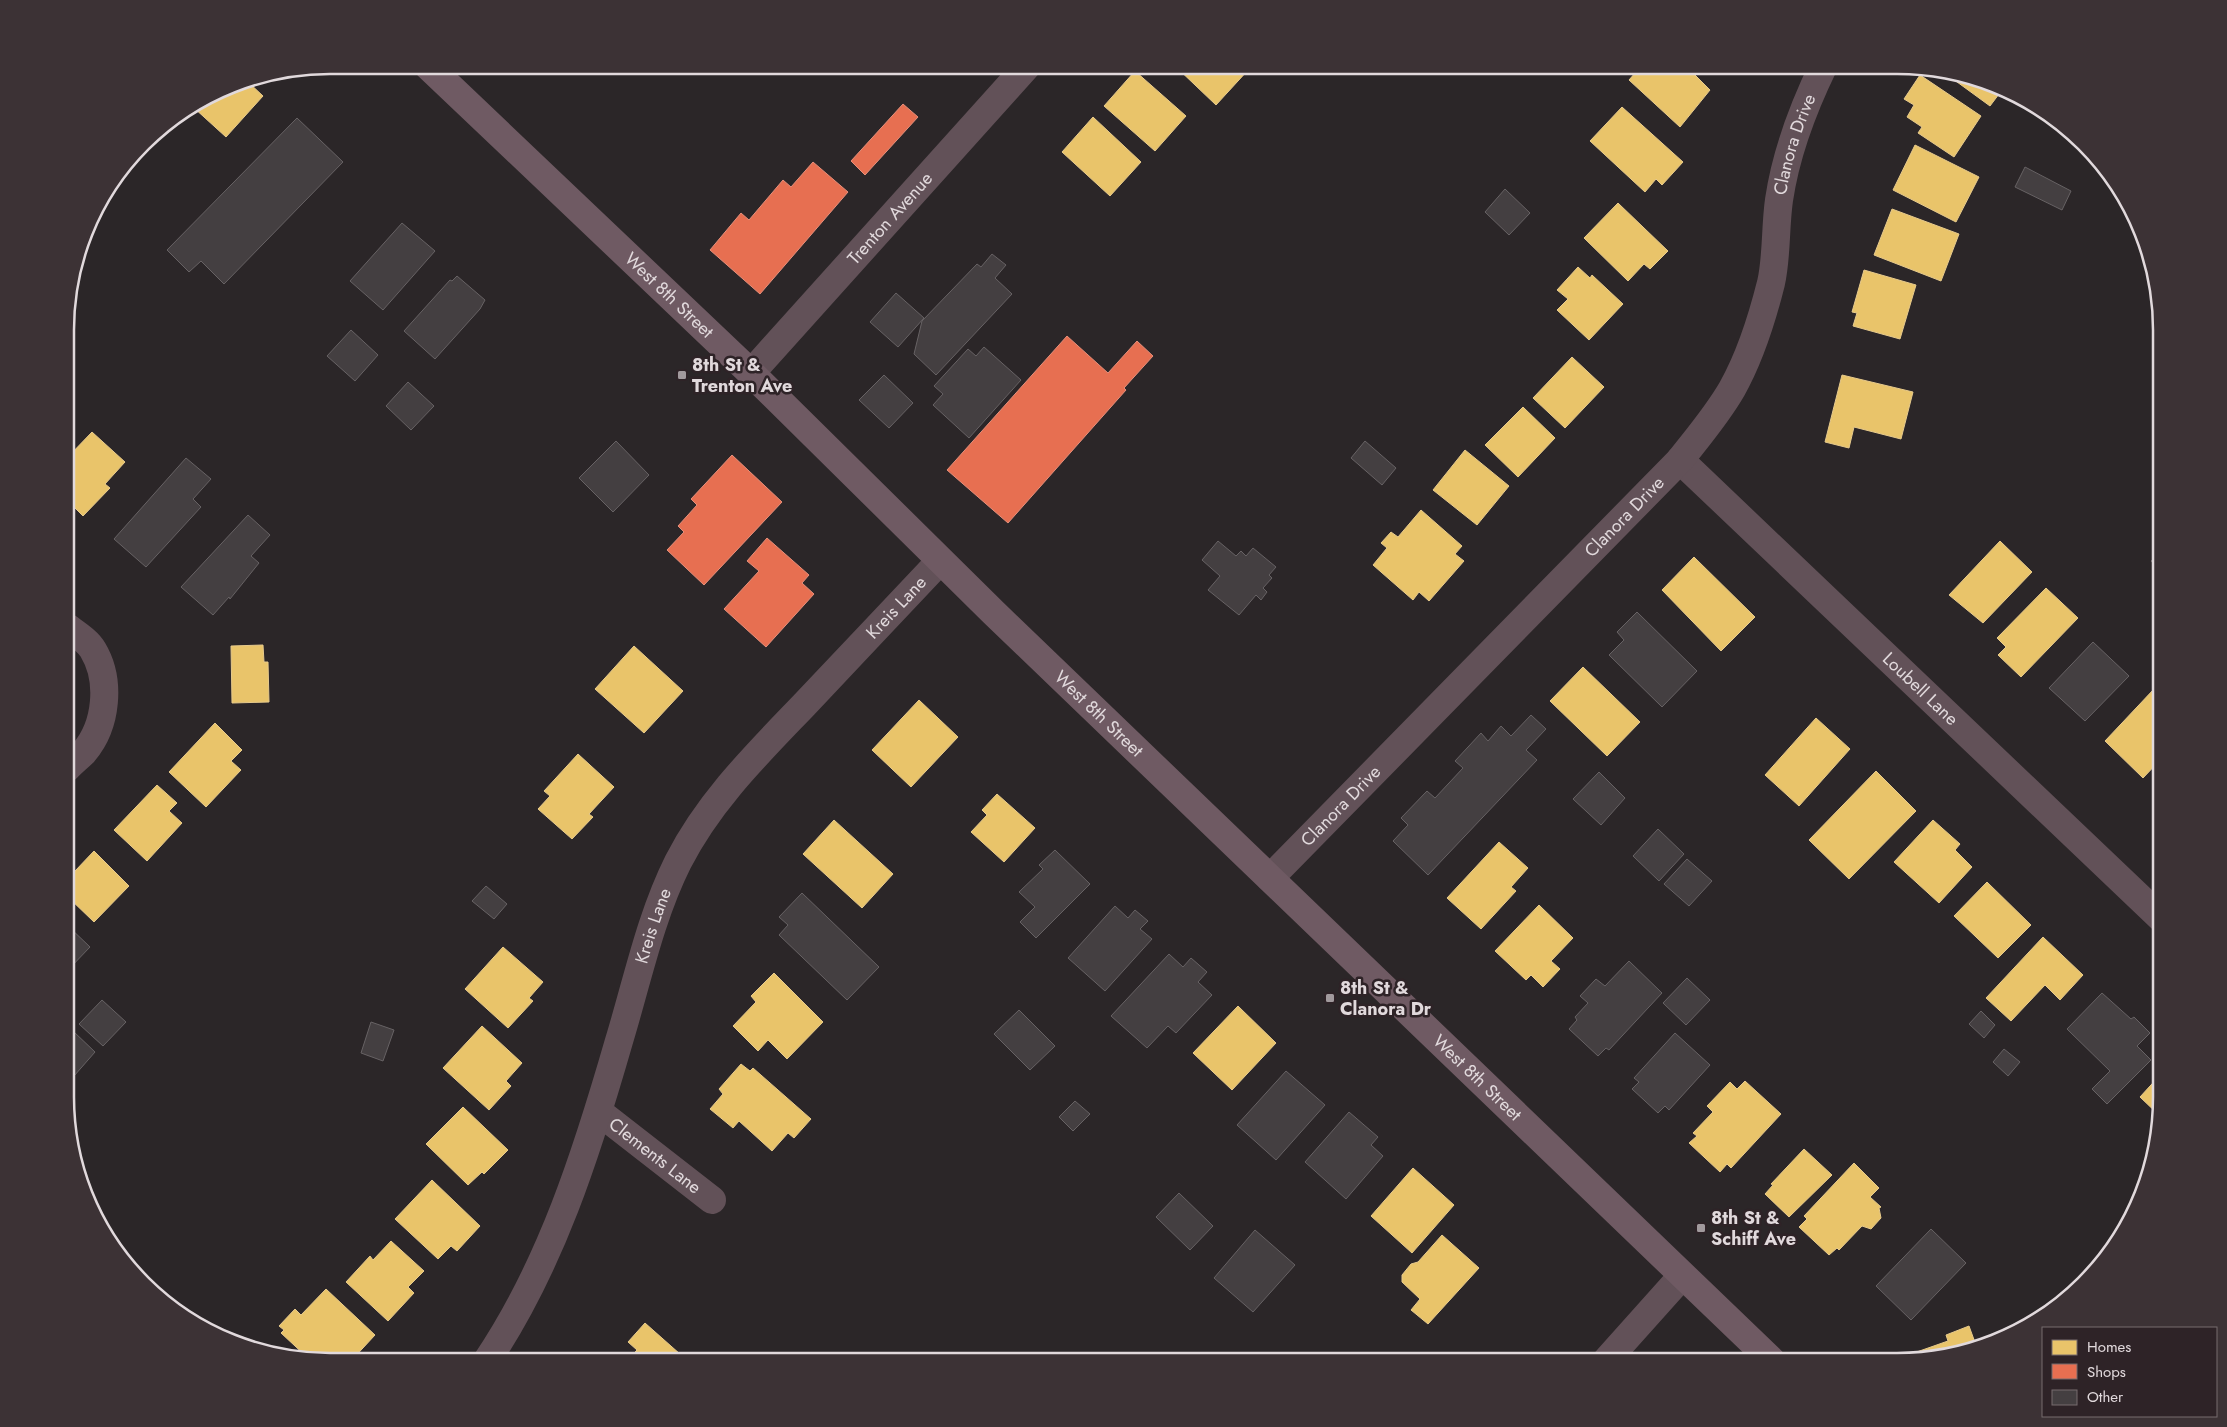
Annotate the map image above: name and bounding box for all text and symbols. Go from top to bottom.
street label: Clanora Drive [1767,90,1822,197]
street label: Trenton Avenue [841,166,939,270]
street label: West 8th Street [619,246,720,345]
place label: 8th St & Trenton Ave [692,352,792,399]
marker: 8th St & Trenton Ave [676,369,688,381]
street label: Clanora Drive [1578,470,1670,563]
street label: Kreis Lane [860,570,933,645]
street label: Loubell Lane [1877,646,1964,732]
street label: West 8th Street [1048,665,1150,763]
street label: Clanora Drive [1295,759,1387,852]
street label: Kreis Lane [629,884,678,967]
place label: 8th St & Clanora Dr [1340,975,1432,1022]
marker: 8th St & Clanora Dr [1324,992,1336,1004]
street label: West 8th Street [1427,1029,1528,1127]
street label: Clements Lane [603,1111,707,1200]
place label: 8th St & Schiff Ave [1711,1205,1796,1252]
marker: 8th St & Schiff Ave [1695,1222,1707,1234]
legend [2042,1327,2217,1417]
text: Homes [2087,1336,2131,1358]
text: Shops [2087,1361,2126,1383]
text: Other [2087,1386,2124,1408]

